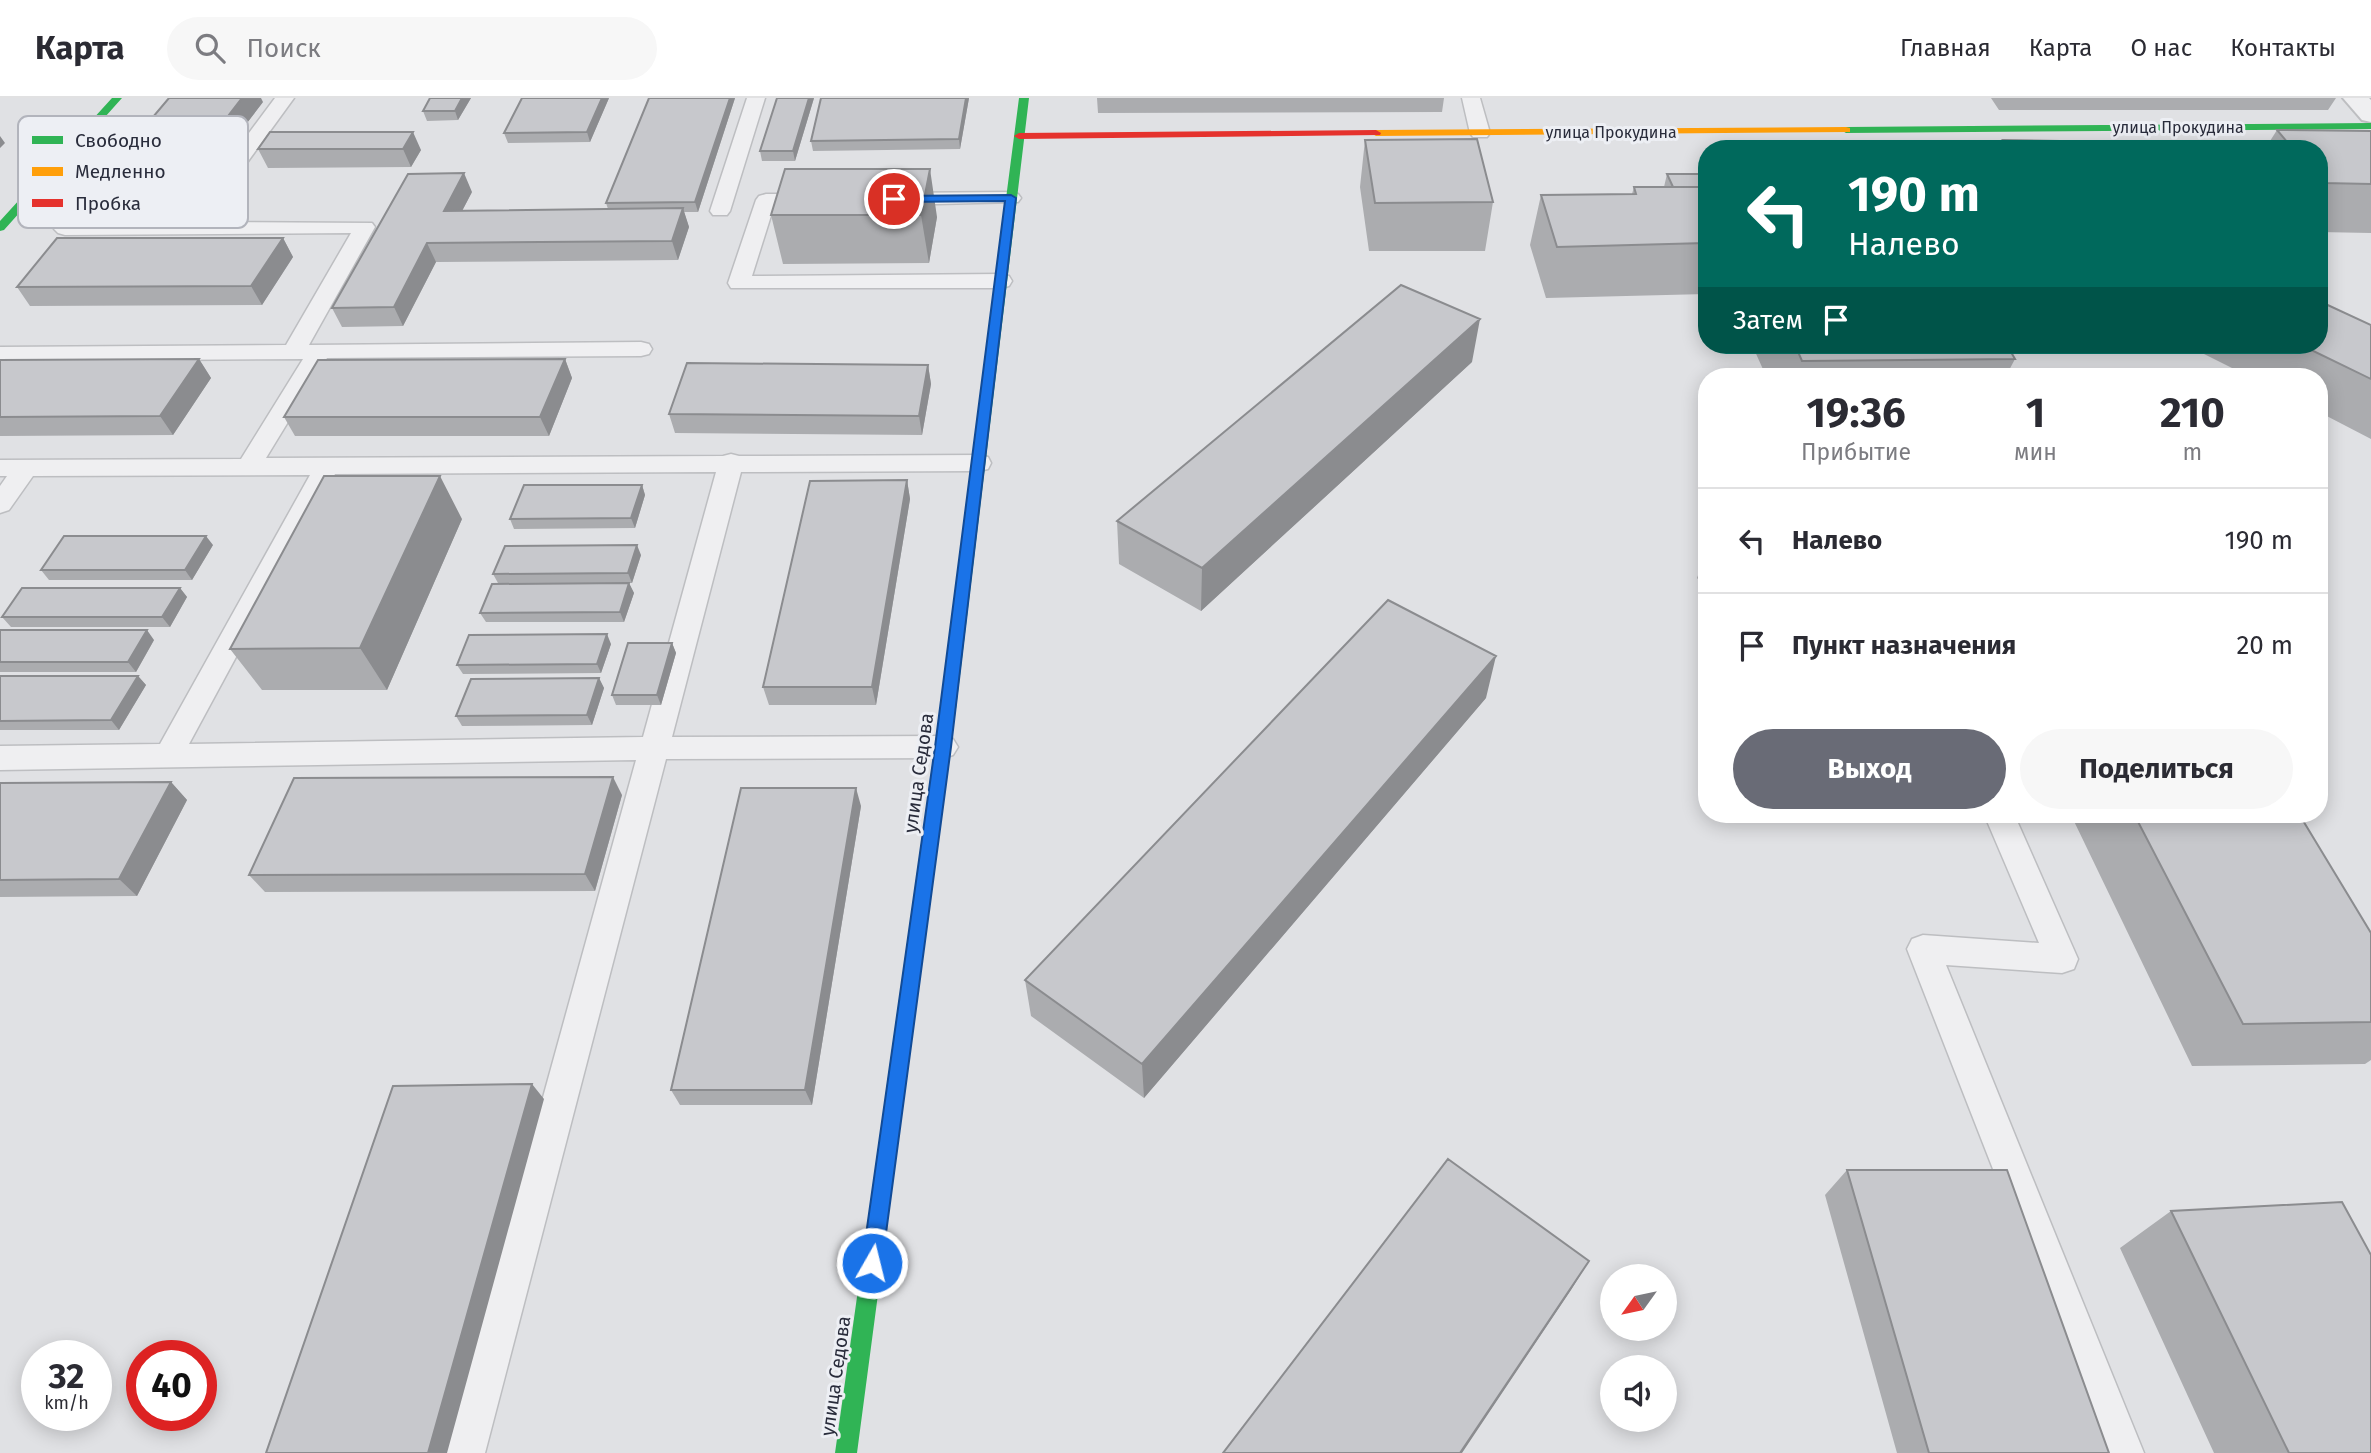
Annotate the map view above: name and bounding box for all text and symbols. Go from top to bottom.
search box [167,17,657,80]
text: Карта [35,28,125,68]
icon: search [191,29,229,67]
text: Поиск [247,33,321,64]
text: Главная [1900,34,1991,62]
text: Карта [2029,34,2092,62]
text: О нас [2130,34,2192,62]
text: Контакты [2230,34,2336,62]
legend [18,116,248,228]
street label: улица Прокудина [2112,118,2244,137]
street label: улица Прокудина [1545,123,1677,142]
text: Свободно [75,129,162,152]
text: Медленно [75,160,166,183]
text: 190 m [1848,165,1980,224]
icon: left [1733,168,1824,259]
pin [864,169,924,229]
icon: arrive [875,180,913,218]
text: Пробка [75,192,141,215]
text: Налево [1848,225,1960,263]
icon: arrive [1817,301,1855,339]
text: Затем [1733,305,1803,336]
text: 19:36 [1806,388,1906,438]
text: 1 [2026,388,2045,438]
text: 210 [2160,388,2225,438]
text: Прибытие [1801,438,1911,466]
text: мин [2014,438,2057,466]
text: m [2183,438,2202,466]
icon: left [1733,522,1771,560]
text: Налево [1792,525,1882,556]
text: 190 m [2224,525,2293,556]
icon: arrive [1733,627,1771,665]
text: Пункт назначения [1792,630,2016,661]
text: 20 m [2236,630,2293,661]
street label: улица Седова [899,712,938,835]
button: Выход [1733,729,2006,809]
button: Поделиться [2020,729,2293,809]
position arrow [835,1226,909,1300]
north arrow [1600,1264,1676,1340]
map controls [1600,1264,1677,1432]
street label: улица Седова [816,1315,855,1438]
speed limit sign: 40 [126,1340,217,1431]
text: 32 [49,1355,84,1397]
button: sound [1600,1355,1677,1432]
text: km/h [44,1392,89,1414]

